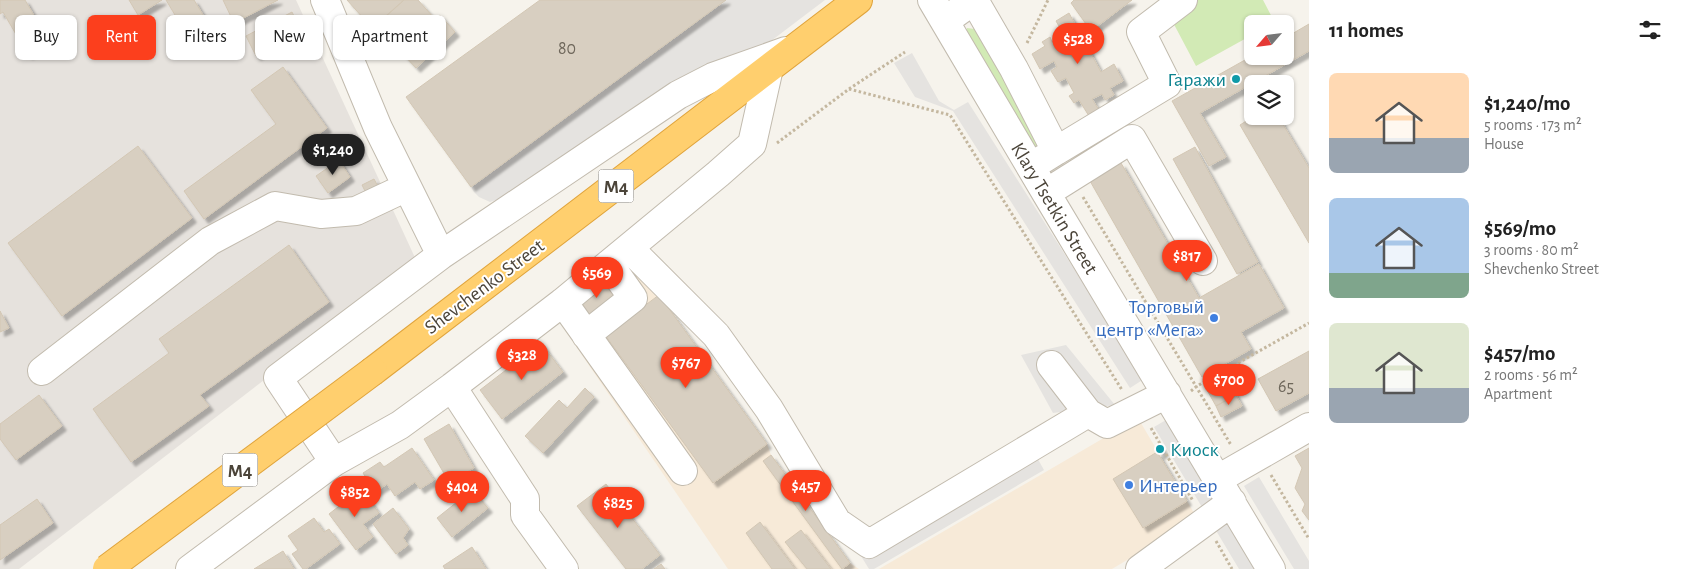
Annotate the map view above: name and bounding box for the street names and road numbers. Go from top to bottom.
street label: Klary Tsetkin Street [1007,139,1102,278]
road number: M4 [598,170,634,202]
street label: Shevchenko Street [421,235,548,338]
road number: M4 [222,454,258,486]

